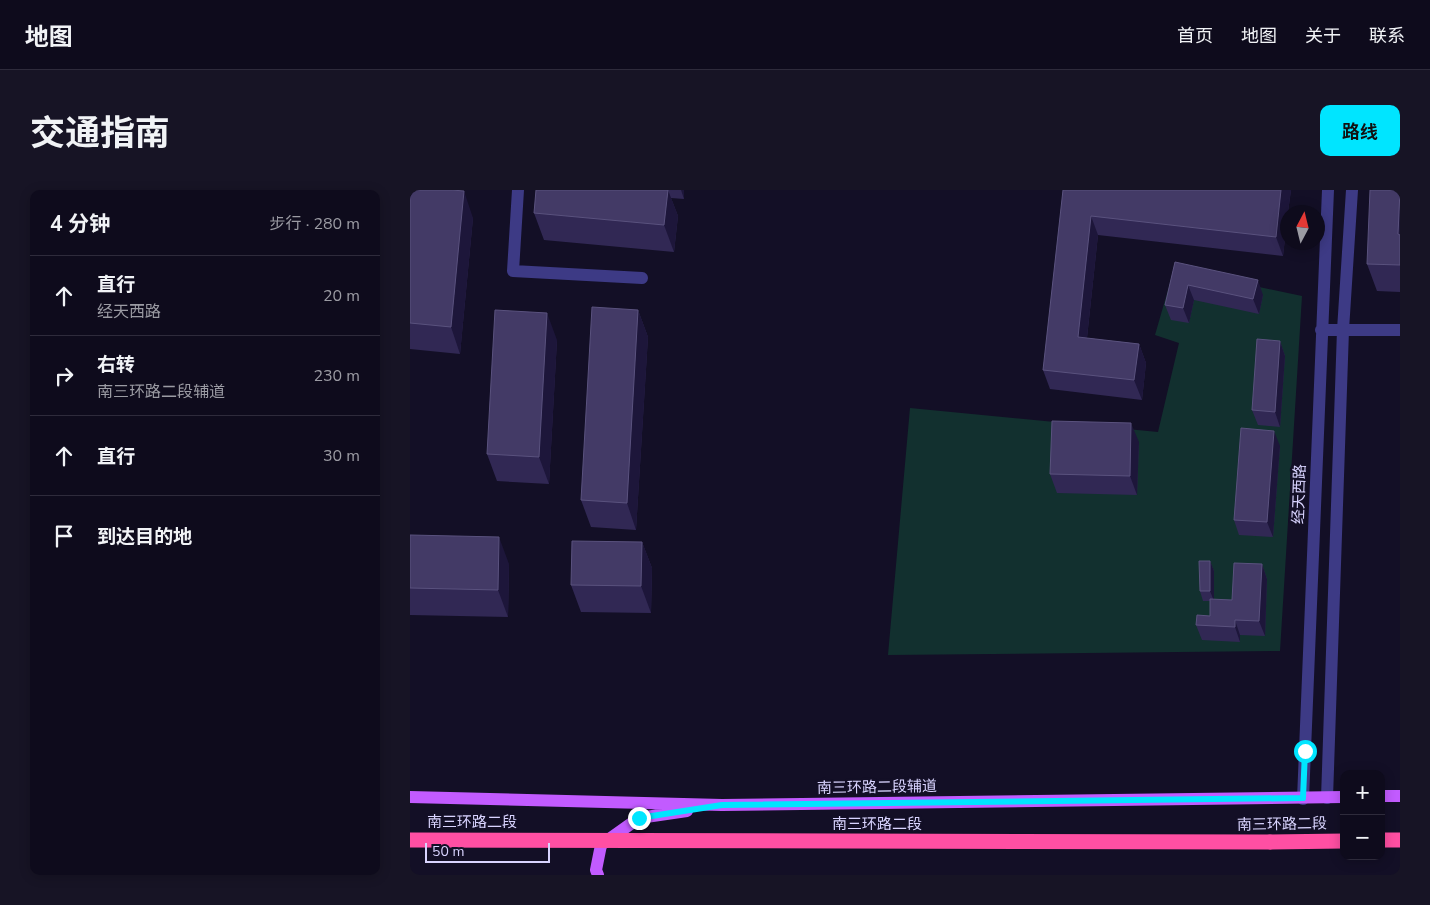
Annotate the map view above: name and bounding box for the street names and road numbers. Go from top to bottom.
street label: 经天西路 [1288,464,1310,524]
street label: 南三环路二段辅道 [817,776,937,798]
street label: 南三环路二段 [427,812,517,832]
street label: 南三环路二段 [1237,813,1327,835]
street label: 南三环路二段 [832,814,922,834]

